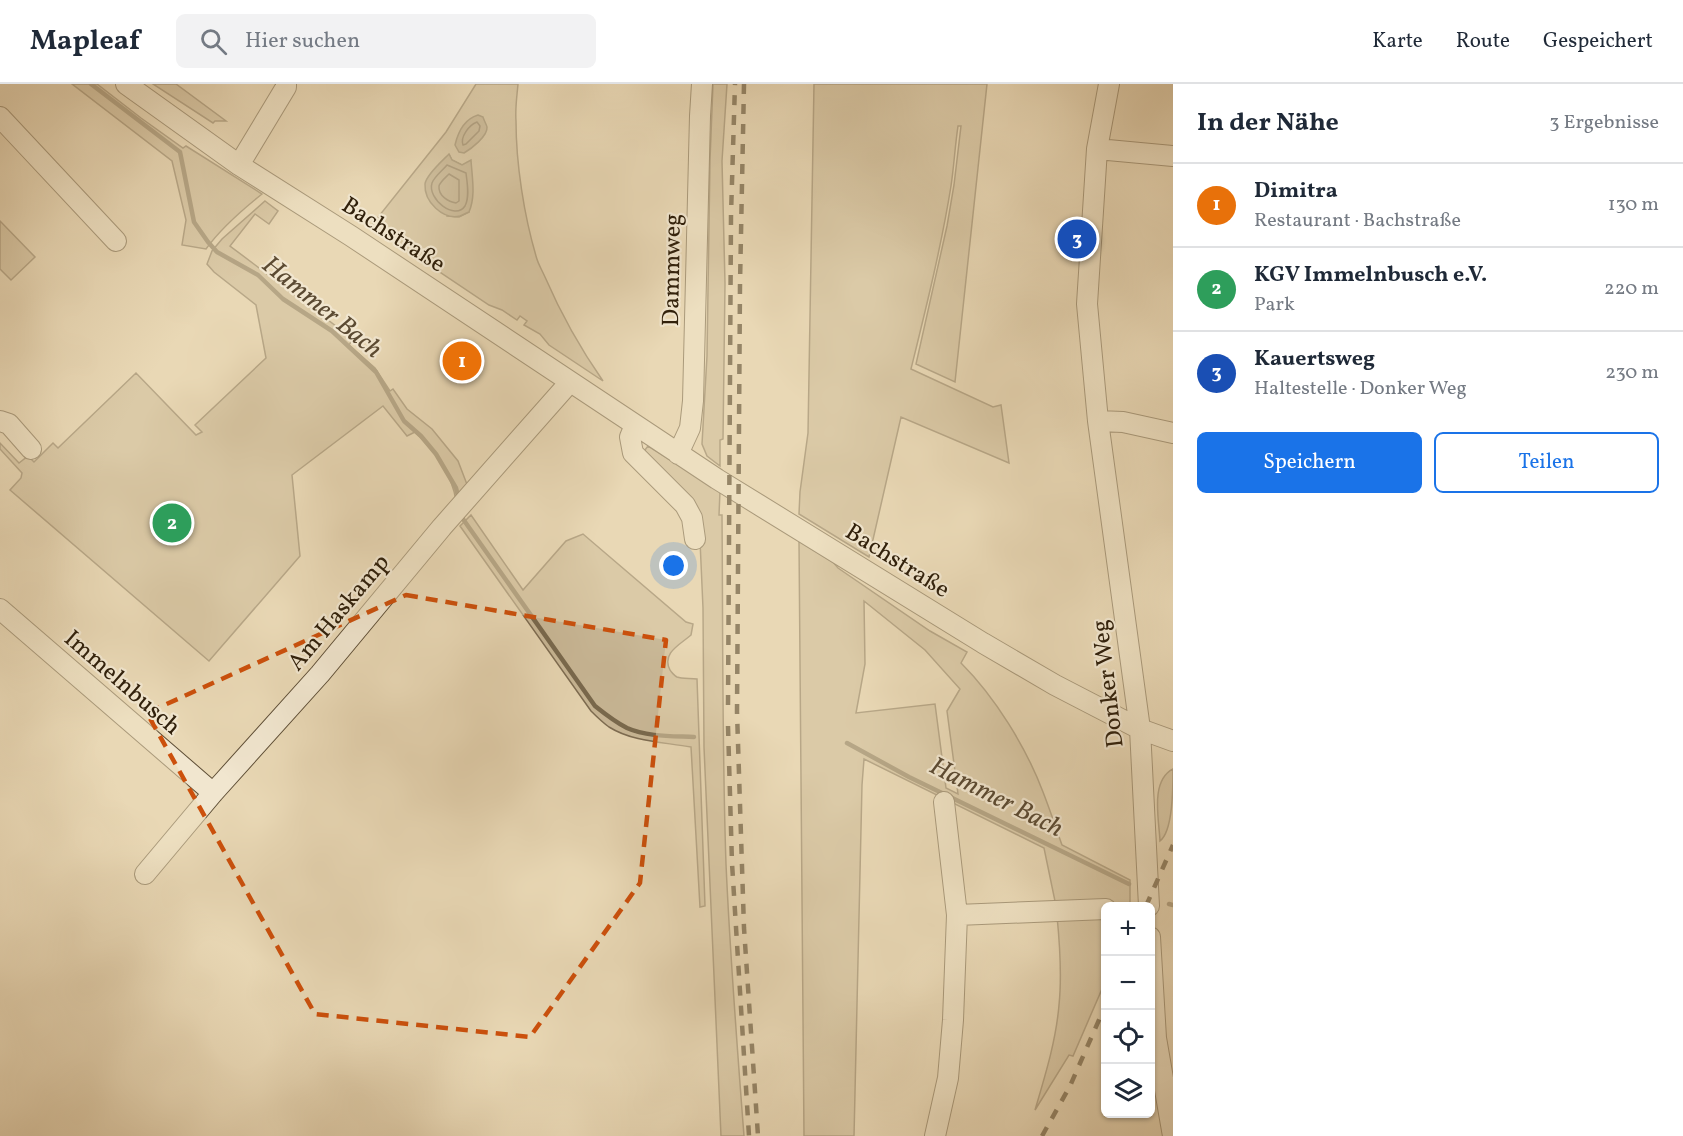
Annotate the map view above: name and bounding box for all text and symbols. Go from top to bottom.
search box [176,14,596,68]
text: Mapleaf [30,22,140,61]
icon: search [197,25,230,58]
text: Hier suchen [245,26,360,57]
text: Karte [1372,27,1423,56]
text: Route [1456,27,1510,56]
text: Gespeichert [1543,27,1653,56]
text: In der Nähe [1197,105,1339,141]
text: 3 Ergebnisse [1549,109,1659,137]
text: Dimitra [1254,176,1338,207]
street label: Bachstraße [334,189,452,282]
text: 1 [1212,191,1221,219]
text: 130 m [1608,191,1659,219]
text: Restaurant · Bachstraße [1254,207,1461,235]
street label: Dammweg [655,213,691,327]
pin: 3 [1058,216,1096,262]
water label: Hammer Bach [254,248,390,367]
text: KGV Immelnbusch e.V. [1254,260,1487,291]
text: 2 [1211,275,1222,303]
text: 220 m [1604,275,1659,303]
text: Park [1254,291,1295,319]
pin: 1 [442,338,482,384]
text: Kauertsweg [1254,344,1375,375]
text: 3 [1211,359,1222,387]
text: 230 m [1605,359,1659,387]
text: Haltestelle · Donker Weg [1254,375,1467,403]
button: Speichern [1197,432,1422,493]
button: Teilen [1434,432,1659,493]
pin: 2 [152,500,192,546]
street label: Bachstraße [838,516,956,607]
street label: Am Haskamp [280,547,399,679]
your location [659,551,688,580]
street label: Donker Weg [1084,618,1134,750]
street label: Immelnbusch [56,623,188,744]
water label: Hammer Bach [923,749,1069,847]
map controls [1101,902,1155,1118]
button: + [1101,902,1155,956]
button: − [1101,956,1155,1010]
button: locate [1101,1010,1155,1064]
button: layers [1101,1064,1155,1118]

